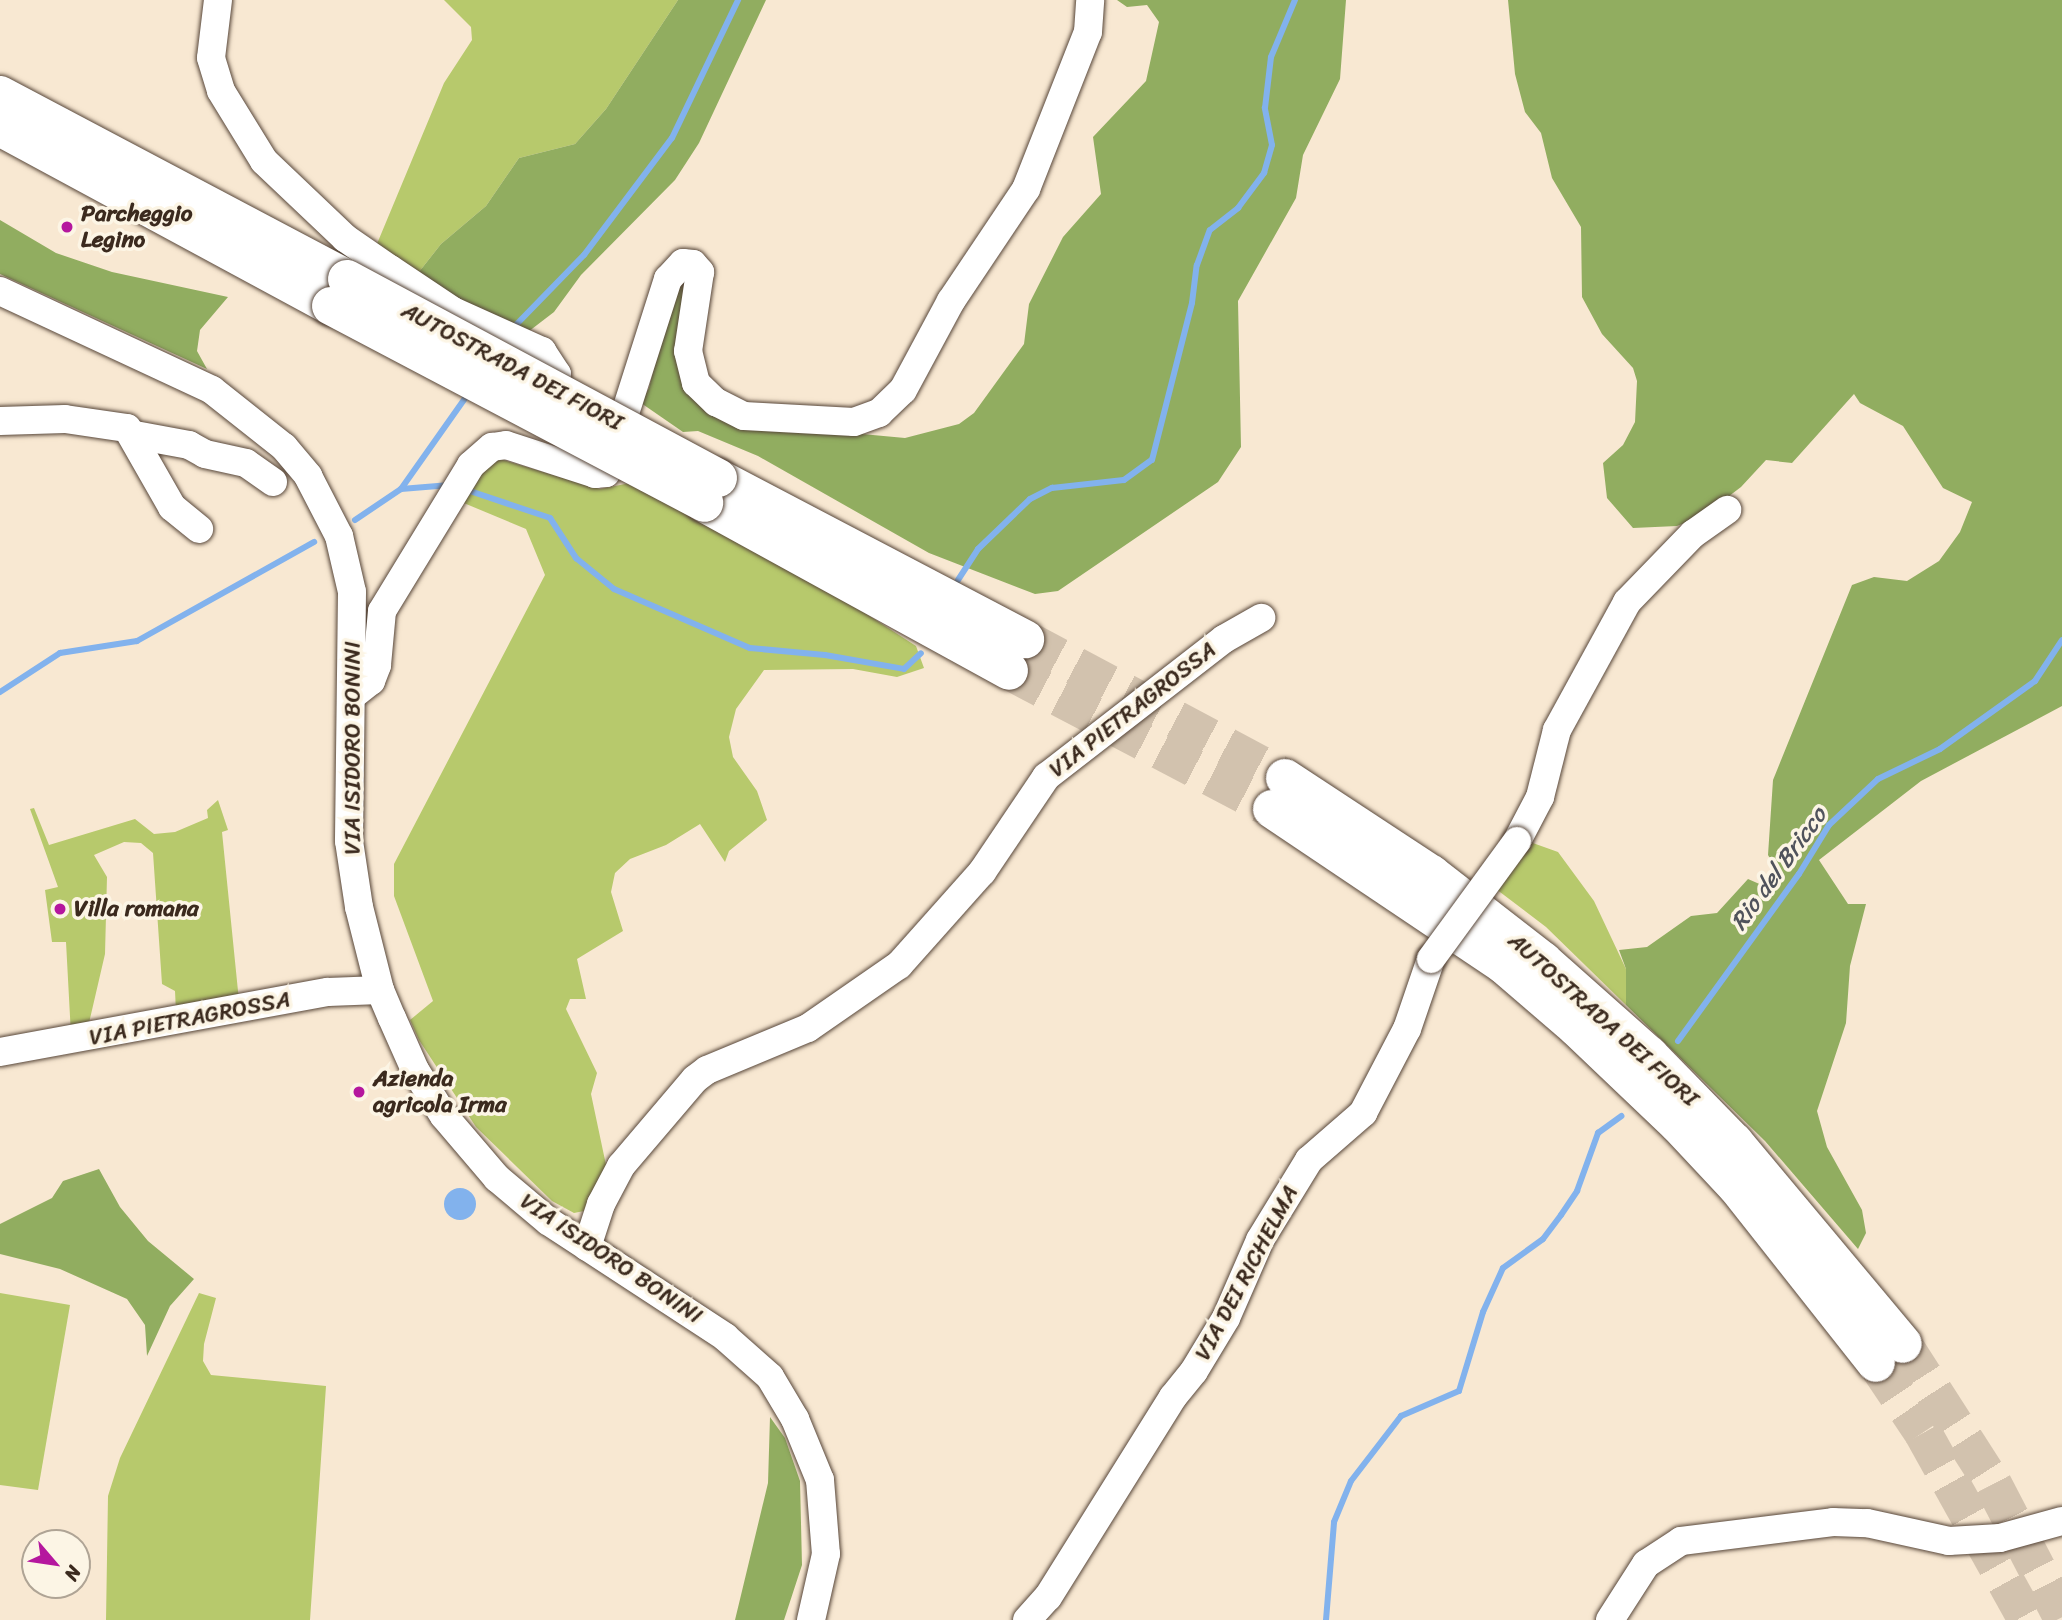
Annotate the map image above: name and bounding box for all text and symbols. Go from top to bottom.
place label: Parcheggio Legino [81,200,193,254]
marker: Parcheggio Legino [59,219,75,235]
street label: AUTOSTRADA DEI FIORI [398,297,626,437]
street label: VIA PIETRAGROSSA [1044,636,1222,784]
street label: VIA ISIDORO BONINI [339,641,367,855]
water label: Rio del Bricco [1725,802,1833,936]
place label: Villa romana [74,895,199,923]
marker: Villa romana [52,901,68,917]
street label: AUTOSTRADA DEI FIORI [1503,928,1703,1112]
street label: VIA PIETRAGROSSA [87,986,293,1052]
place label: Azienda agricola Irma [373,1065,507,1119]
marker: Azienda agricola Irma [351,1084,367,1100]
street label: VIA DEI RICHELMA [1189,1180,1305,1366]
street label: VIA ISIDORO BONINI [515,1188,707,1330]
north arrow [21,1529,91,1599]
text: N [55,1560,91,1587]

